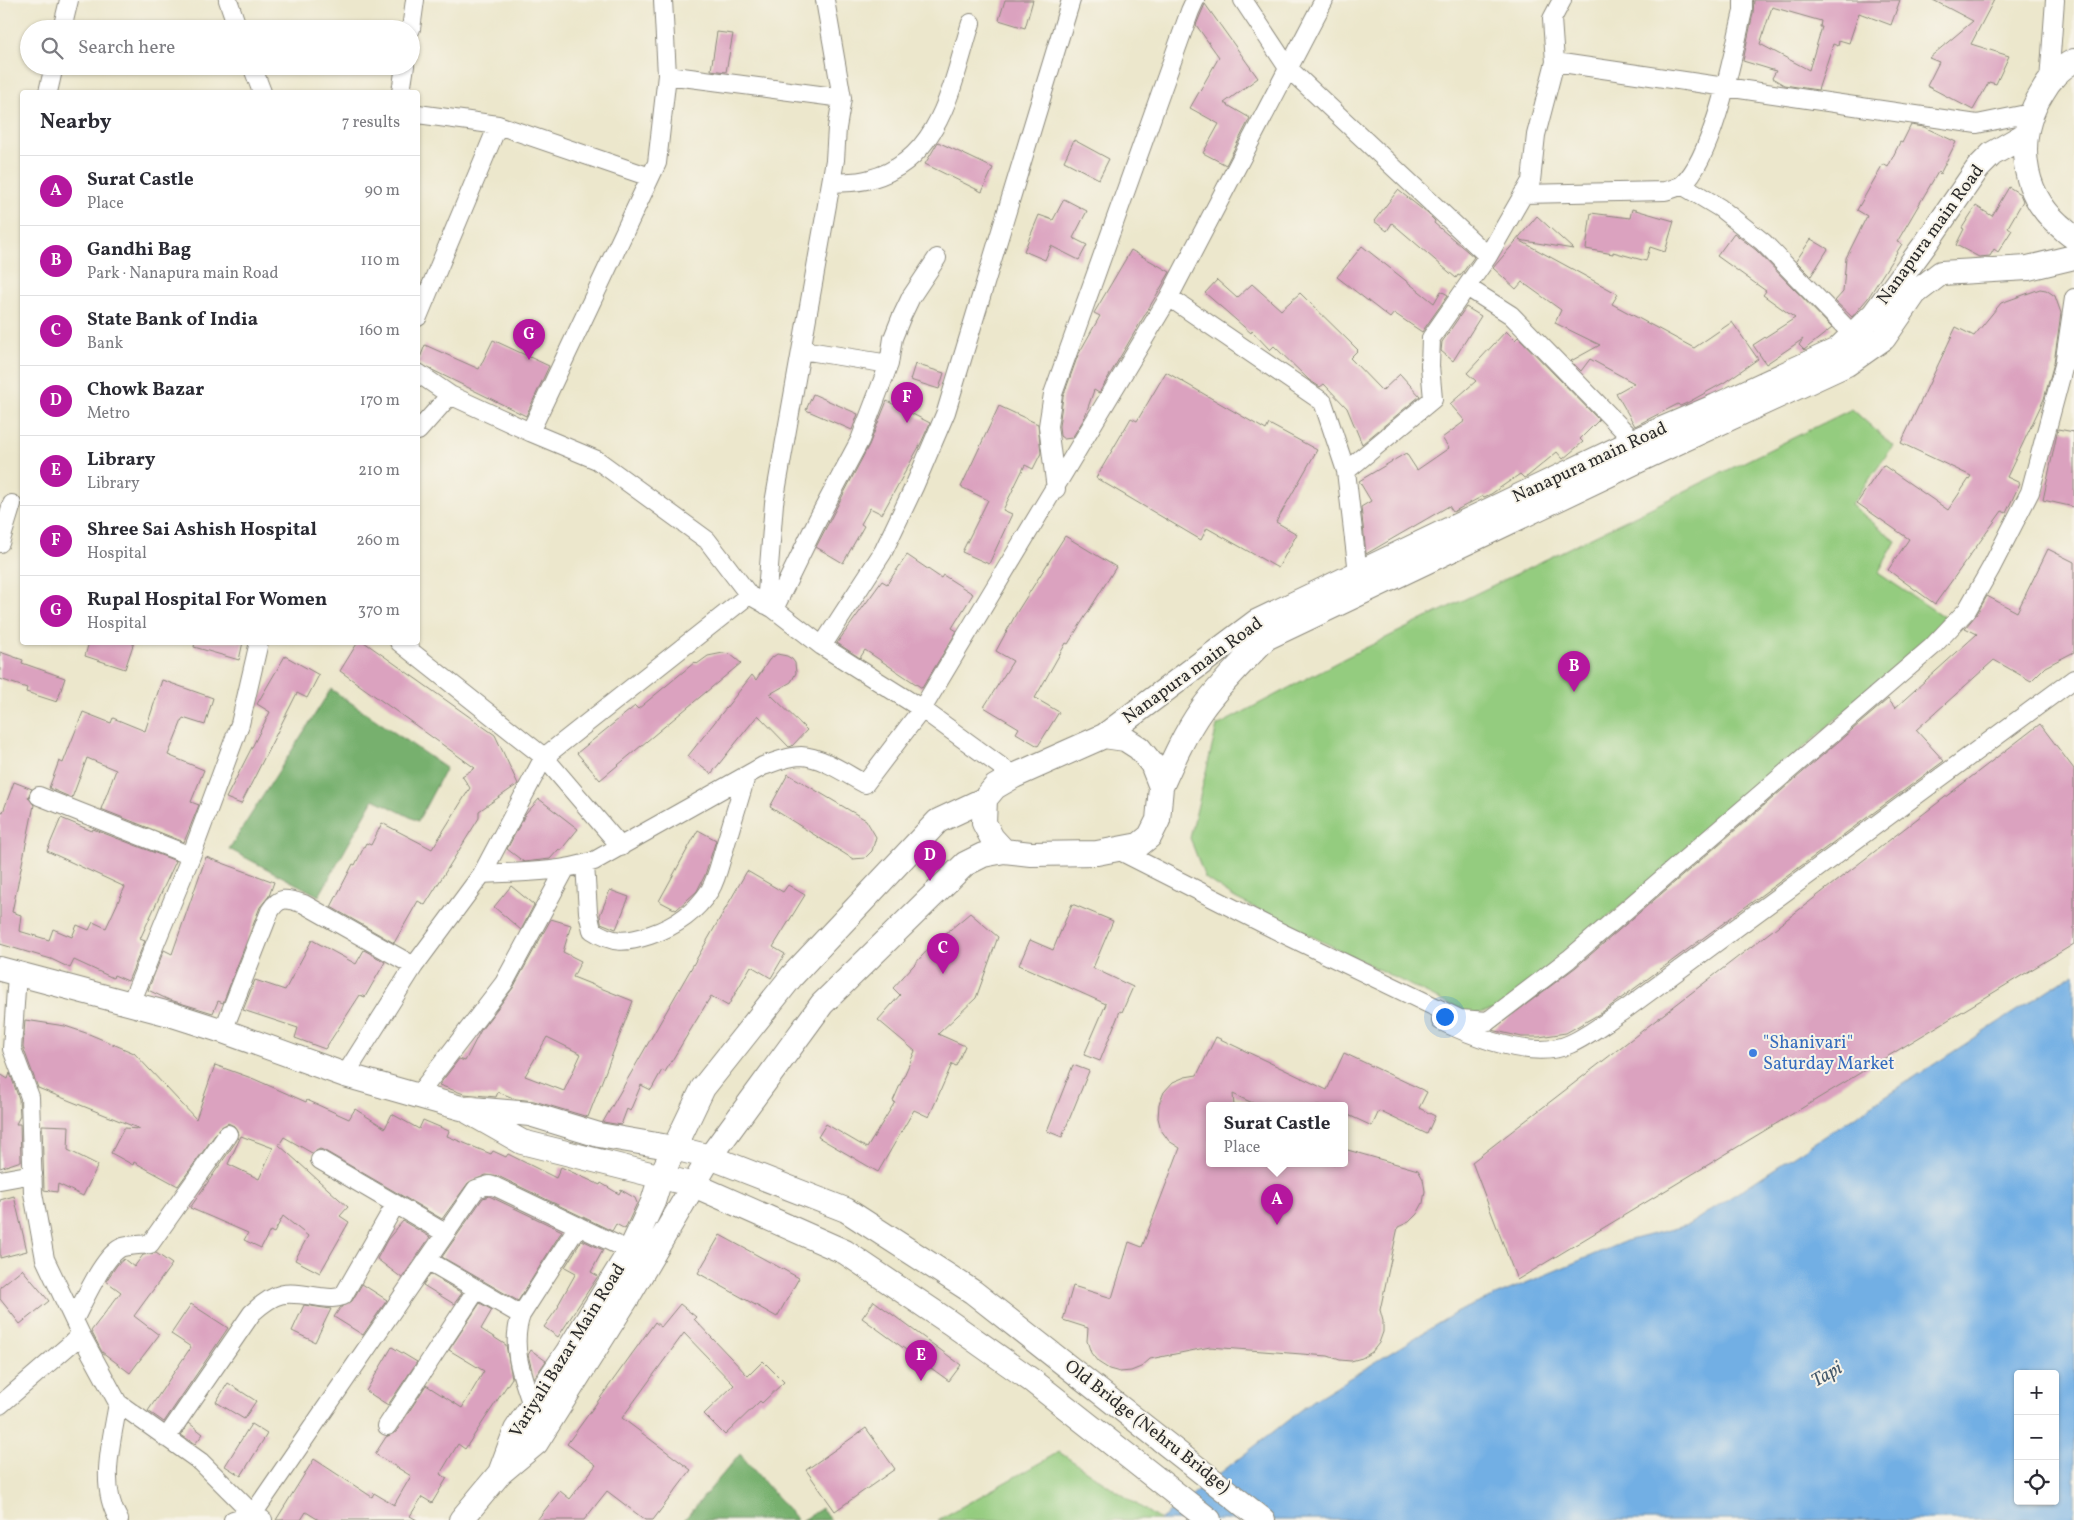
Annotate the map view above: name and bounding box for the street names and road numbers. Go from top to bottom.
street label: Nanapura main Road [1872,160,1990,310]
street label: Nanapura main Road [1509,416,1671,510]
street label: Nanapura main Road [1118,612,1268,730]
street label: Variyali Bazar Main Road [504,1259,632,1443]
street label: Old Bridge (Nehru Bridge) [1059,1354,1235,1500]

